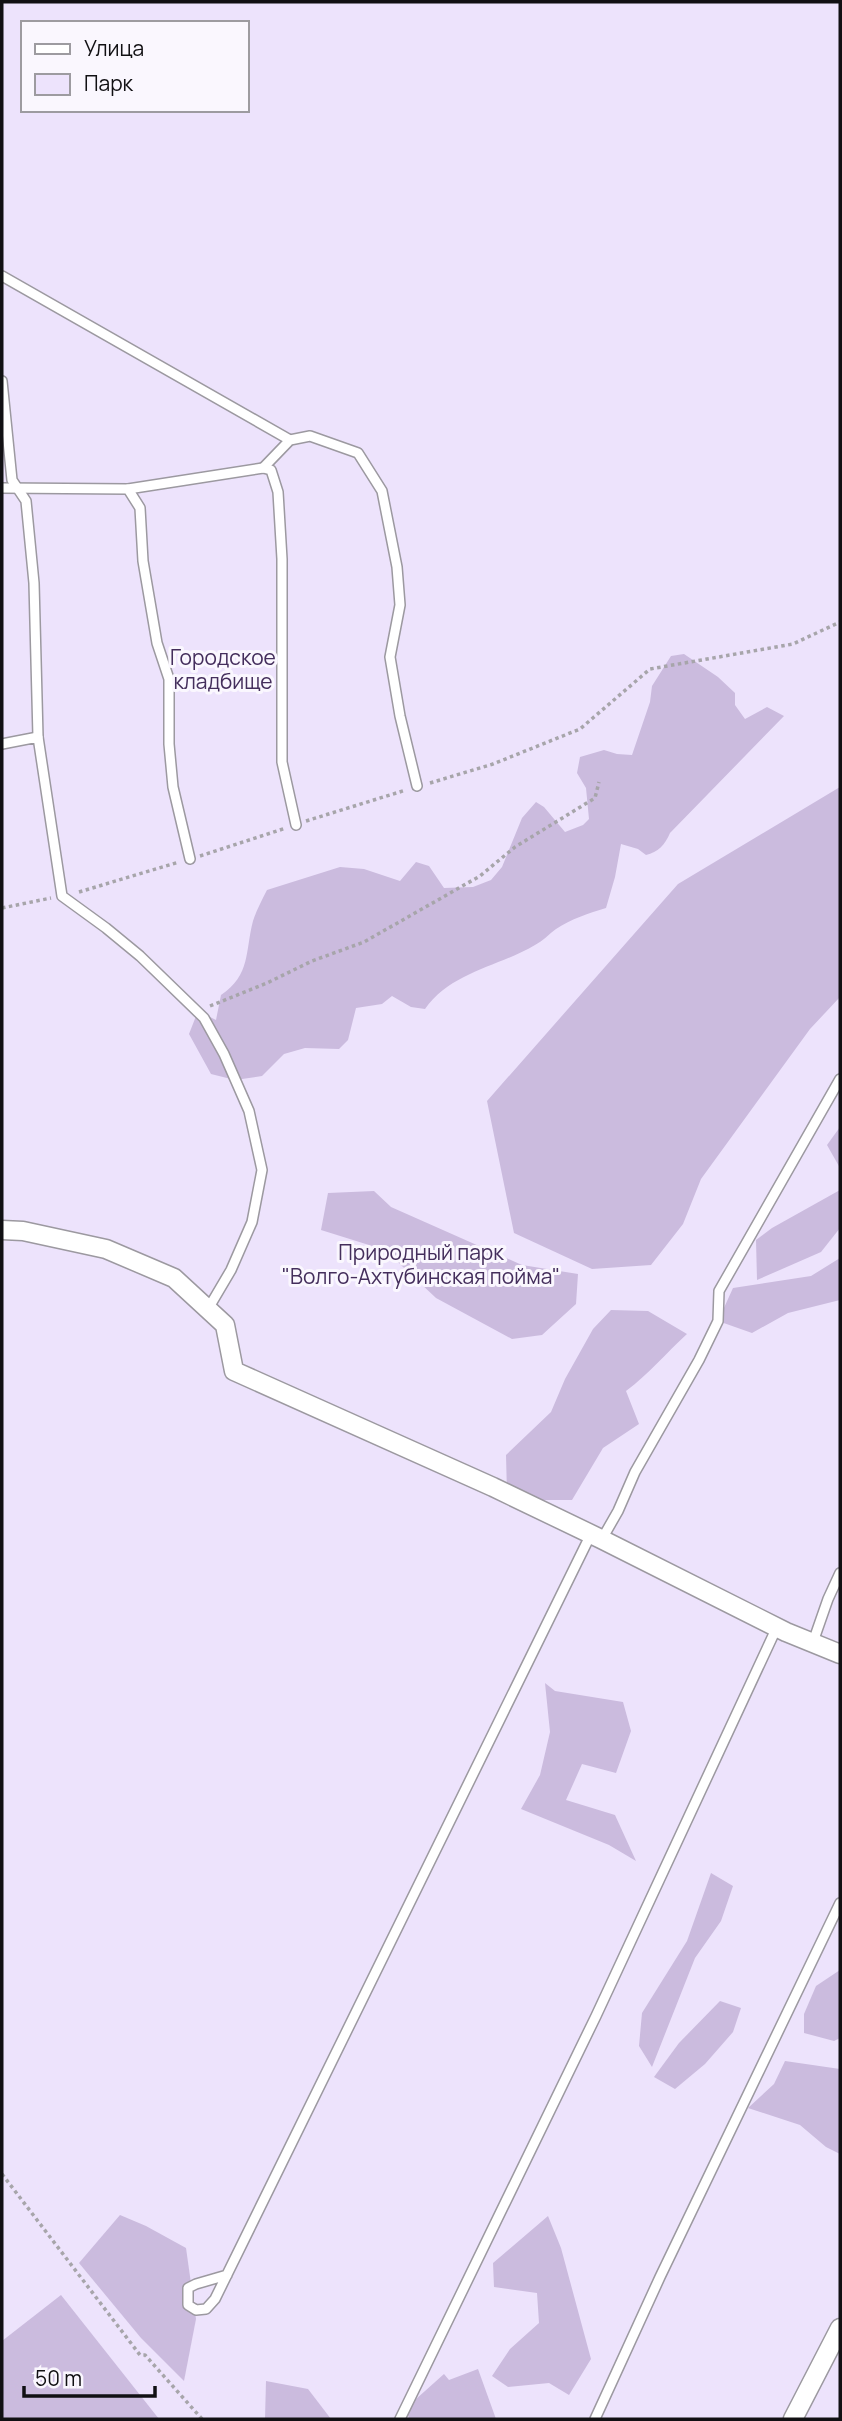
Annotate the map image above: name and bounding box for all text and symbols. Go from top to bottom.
legend [21,21,248,112]
text: Улица [84,34,144,62]
text: Парк [84,69,134,97]
park label: Городское кладбище [170,643,276,695]
park label: Природный парк "Волго-Ахтубинская пойма" [282,1238,560,1290]
scale bar [24,2354,156,2398]
text: 50 m [35,2364,82,2392]

